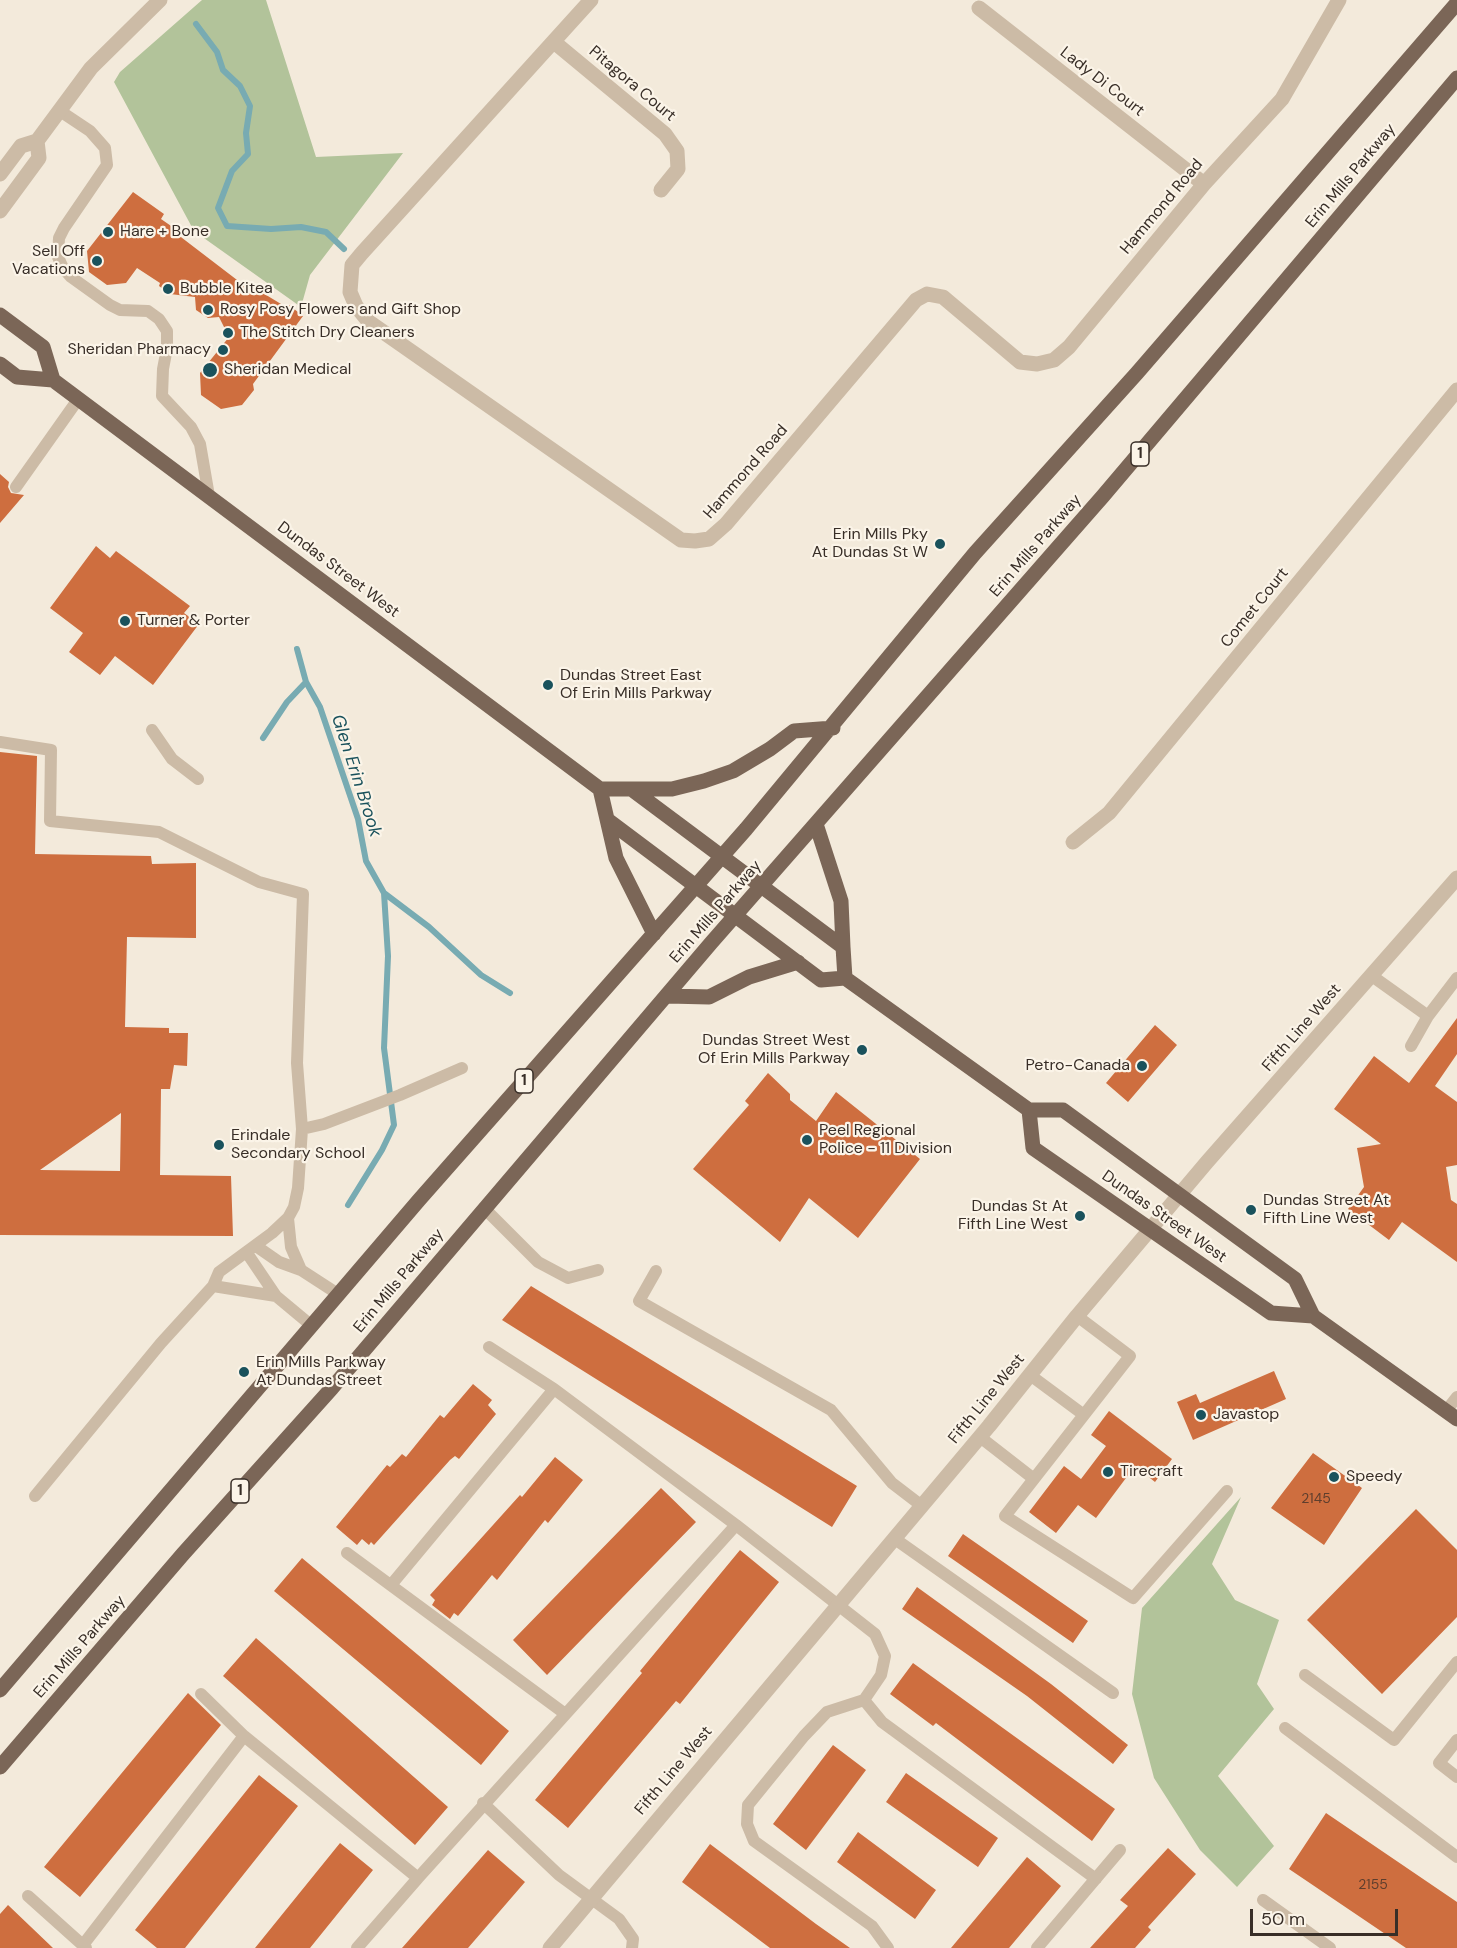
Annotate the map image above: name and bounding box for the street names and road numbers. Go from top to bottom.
street label: Pitagora Court [585,42,679,126]
street label: Lady Di Court [1056,43,1148,121]
street label: Erin Mills Parkway [1302,120,1400,232]
street label: Hammond Road [1117,156,1207,258]
street label: Hammond Road [700,421,792,523]
road number: 1 [1131,442,1149,466]
street label: Erin Mills Parkway [986,491,1086,601]
street label: Dundas Street West [273,518,403,622]
street label: Comet Court [1217,564,1293,652]
street label: Erin Mills Parkway [666,857,766,967]
street label: Fifth Line West [1259,980,1345,1076]
road number: 1 [515,1069,533,1093]
street label: Dundas Street West [1098,1167,1230,1267]
street label: Erin Mills Parkway [350,1225,448,1337]
street label: Fifth Line West [945,1350,1029,1448]
road number: 1 [231,1479,249,1503]
street label: Erin Mills Parkway [30,1592,130,1702]
street label: Fifth Line West [631,1723,717,1819]

